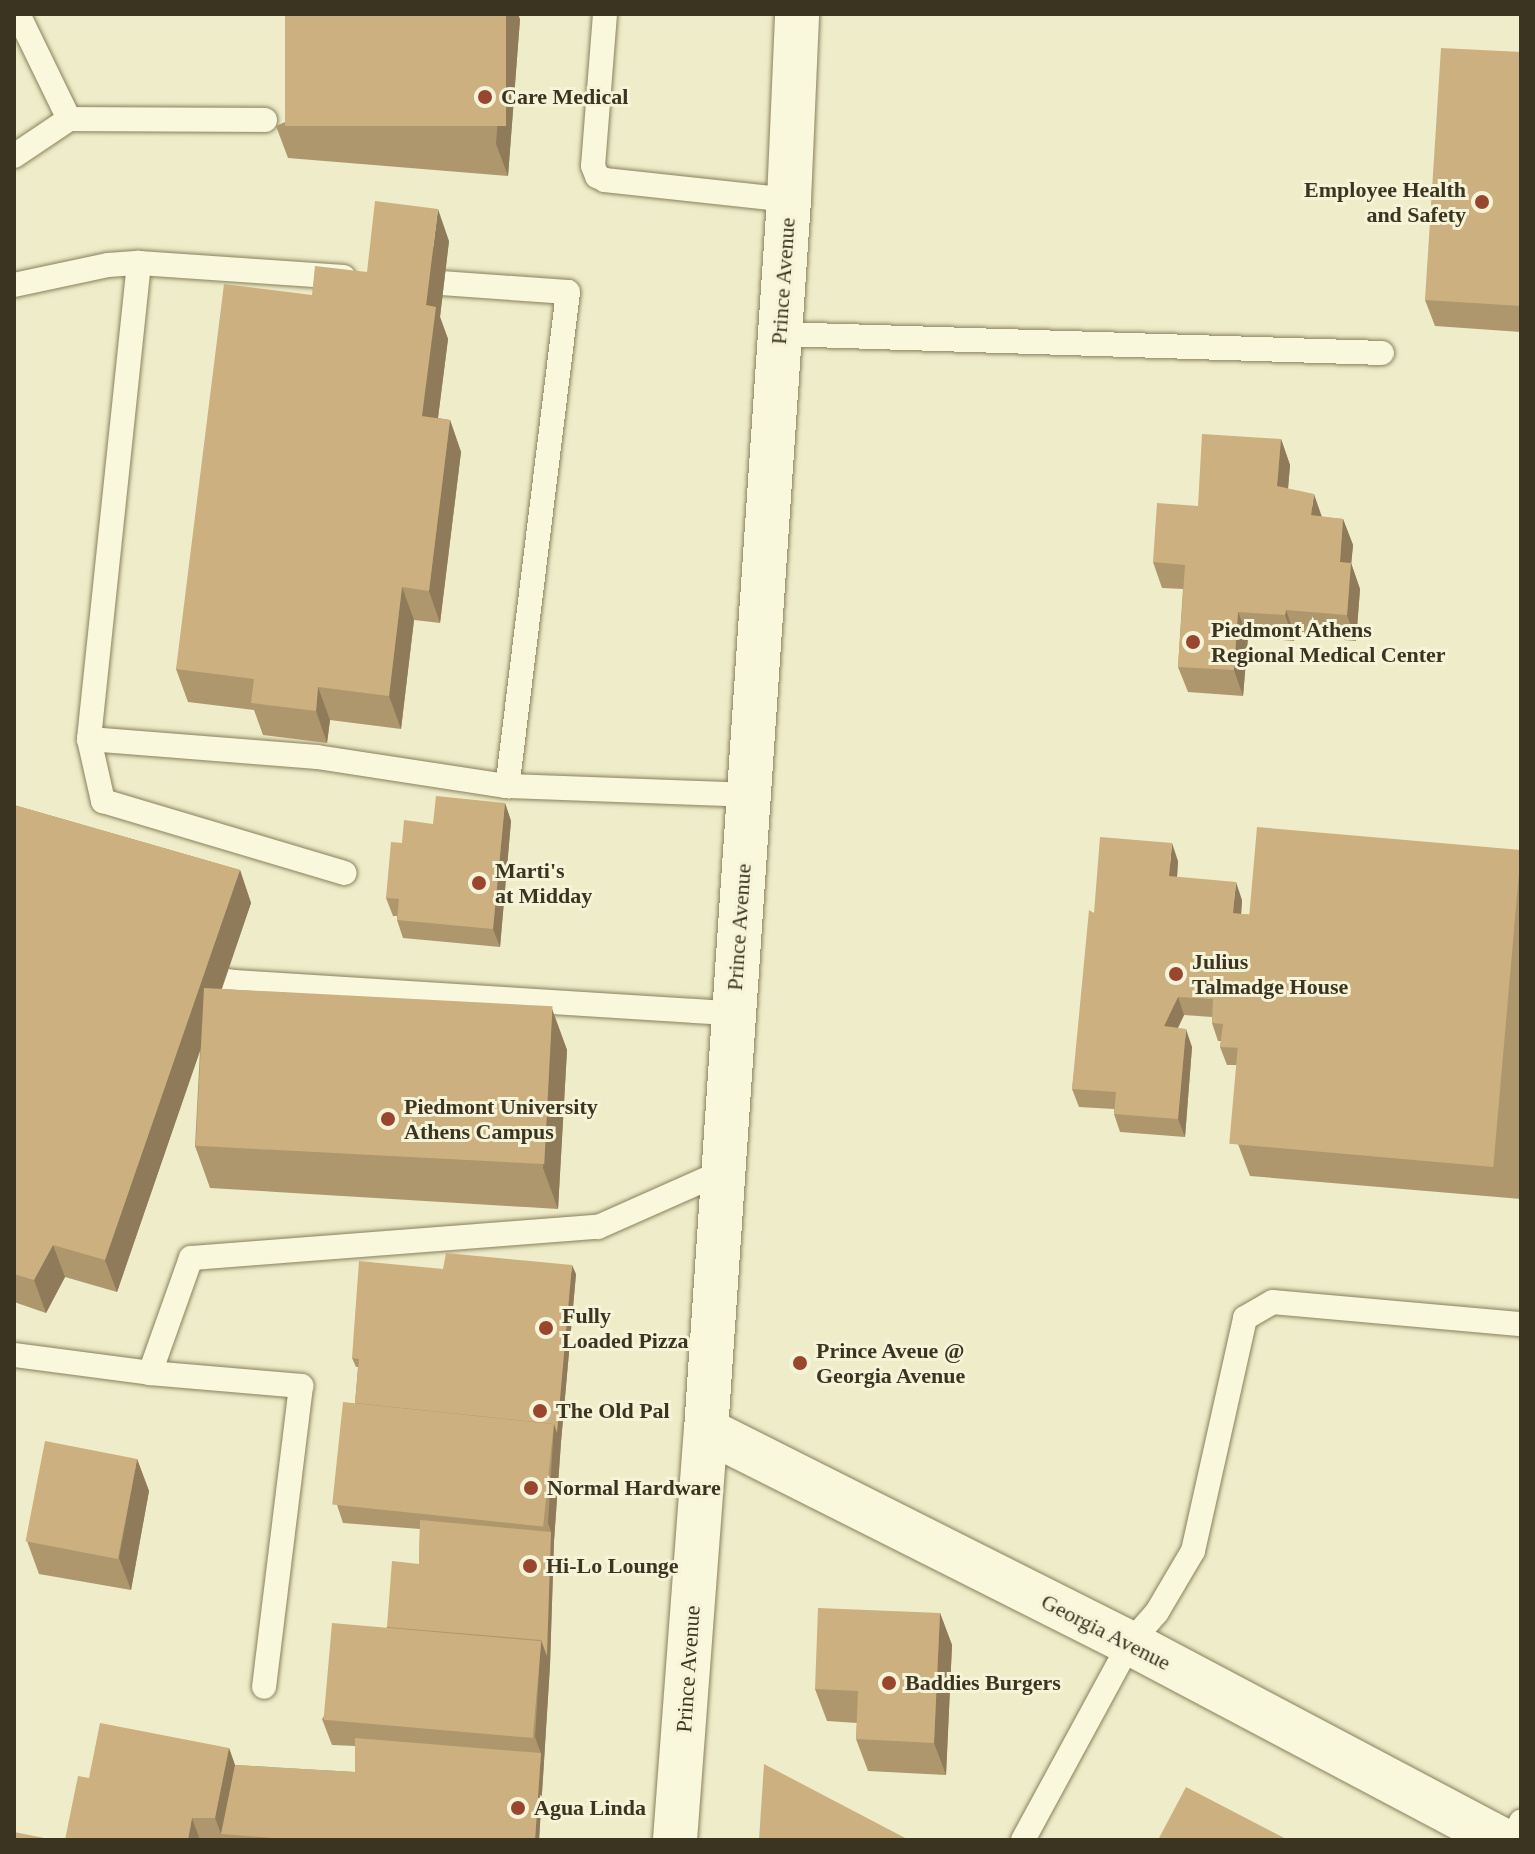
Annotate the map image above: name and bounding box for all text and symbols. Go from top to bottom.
place label: Care Medical [501,84,628,110]
marker: Care Medical [476,88,494,106]
place label: Employee Health and Safety [1304,176,1466,228]
marker: Employee Health and Safety [1473,193,1491,211]
street label: Prince Avenue [765,216,801,346]
place label: Piedmont Athens Regional Medical Center [1211,616,1446,668]
marker: Piedmont Athens Regional Medical Center [1182,631,1204,653]
place label: Marti's at Midday [495,857,592,908]
street label: Prince Avenue [721,862,757,992]
marker: Marti's at Midday [470,874,488,892]
place label: Julius Talmadge House [1192,948,1348,1000]
marker: Julius Talmadge House [1167,965,1185,983]
place label: Piedmont University Athens Campus [404,1093,598,1144]
marker: Piedmont University Athens Campus [379,1110,397,1128]
place label: Fully Loaded Pizza [562,1302,688,1354]
marker: Fully Loaded Pizza [537,1319,555,1337]
place label: Prince Aveue @ Georgia Avenue [816,1337,967,1388]
marker: Prince Aveue @ Georgia Avenue [791,1354,809,1372]
place label: The Old Pal [556,1398,670,1424]
marker: The Old Pal [531,1402,549,1420]
place label: Normal Hardware [547,1475,721,1501]
marker: Normal Hardware [522,1479,540,1497]
place label: Hi-Lo Lounge [546,1553,679,1579]
marker: Hi-Lo Lounge [521,1557,539,1575]
street label: Georgia Avenue [1036,1588,1176,1676]
street label: Prince Avenue [670,1604,706,1734]
place label: Baddies Burgers [905,1670,1061,1696]
marker: Baddies Burgers [880,1674,898,1692]
place label: Agua Linda [534,1795,646,1821]
marker: Agua Linda [509,1799,527,1817]

